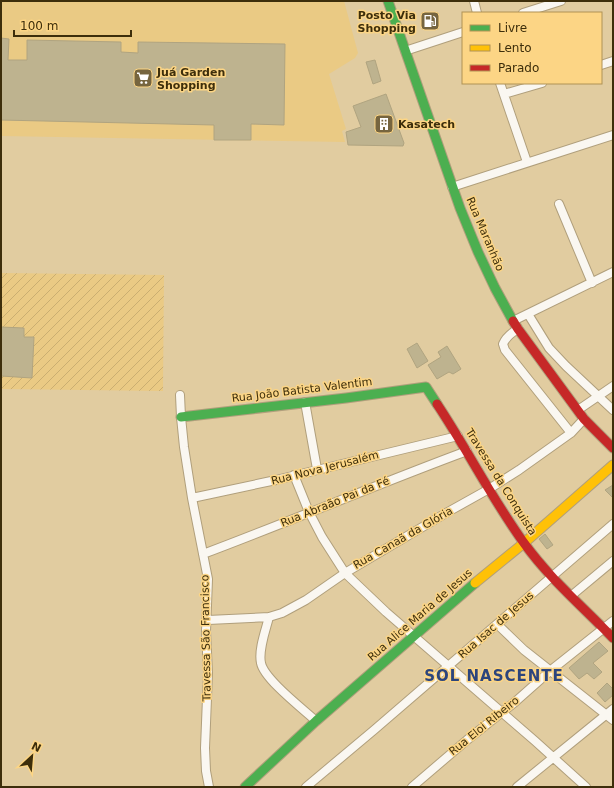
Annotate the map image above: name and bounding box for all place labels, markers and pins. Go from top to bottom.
place label: Posto Via Shopping [357,9,416,35]
fuel station icon: Posto Via Shopping [419,10,441,32]
place label: Juá Garden Shopping [156,66,225,92]
supermarket icon: Juá Garden Shopping [132,67,154,89]
building icon: Kasatech [373,113,395,135]
place label: Kasatech [398,118,455,131]

